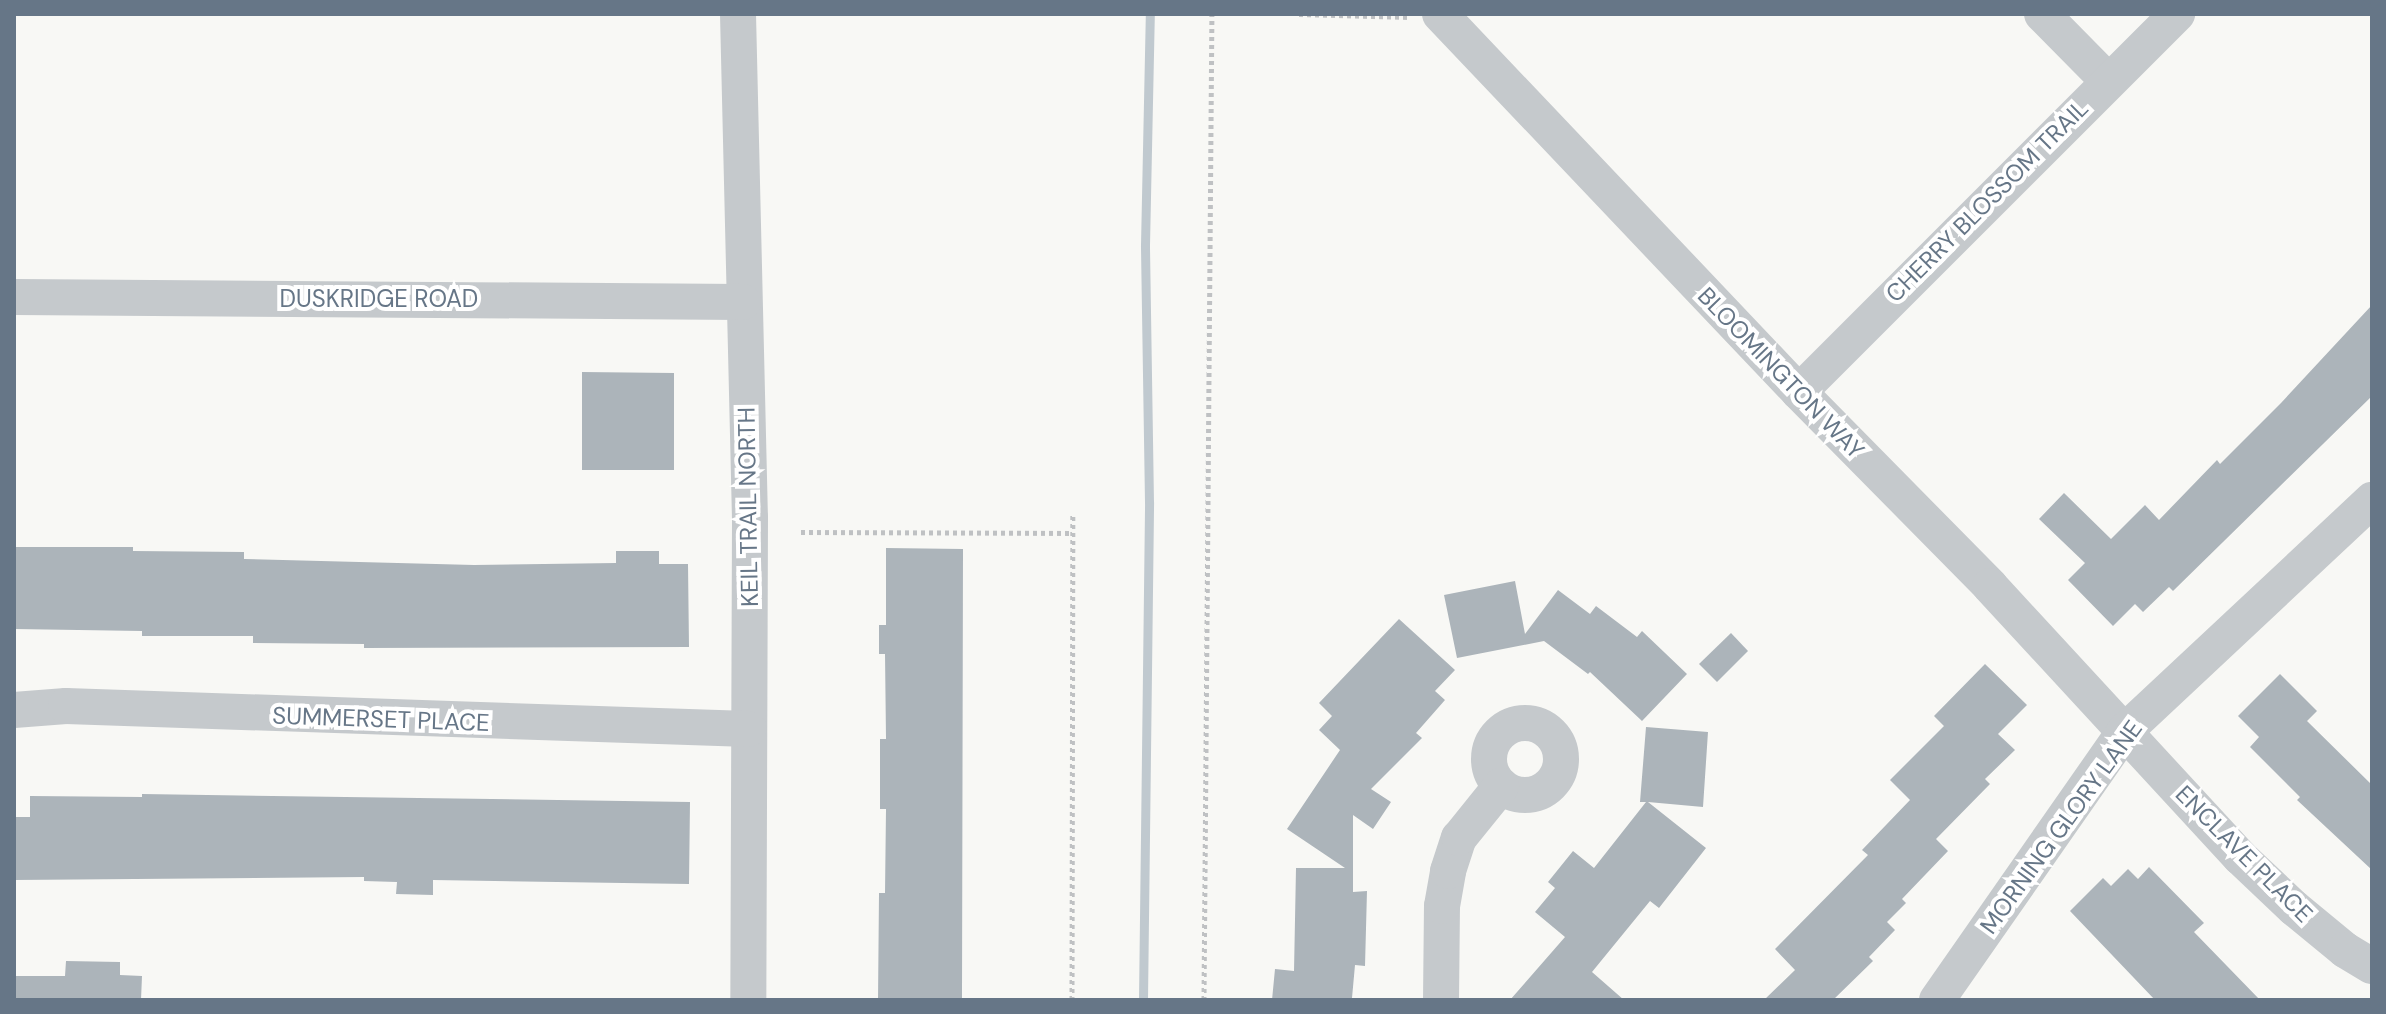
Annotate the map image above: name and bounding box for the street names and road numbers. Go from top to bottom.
street label: CHERRY BLOSSOM TRAIL [1880,94,2094,308]
street label: BLOOMINGTON WAY [1692,281,1870,465]
street label: DUSKRIDGE ROAD [280,285,478,313]
street label: KEIL TRAIL NORTH [732,407,764,607]
street label: SUMMERSET PLACE [272,701,490,737]
street label: MORNING GLORY LANE [1974,715,2148,939]
street label: ENCLAVE PLACE [2169,779,2319,929]

